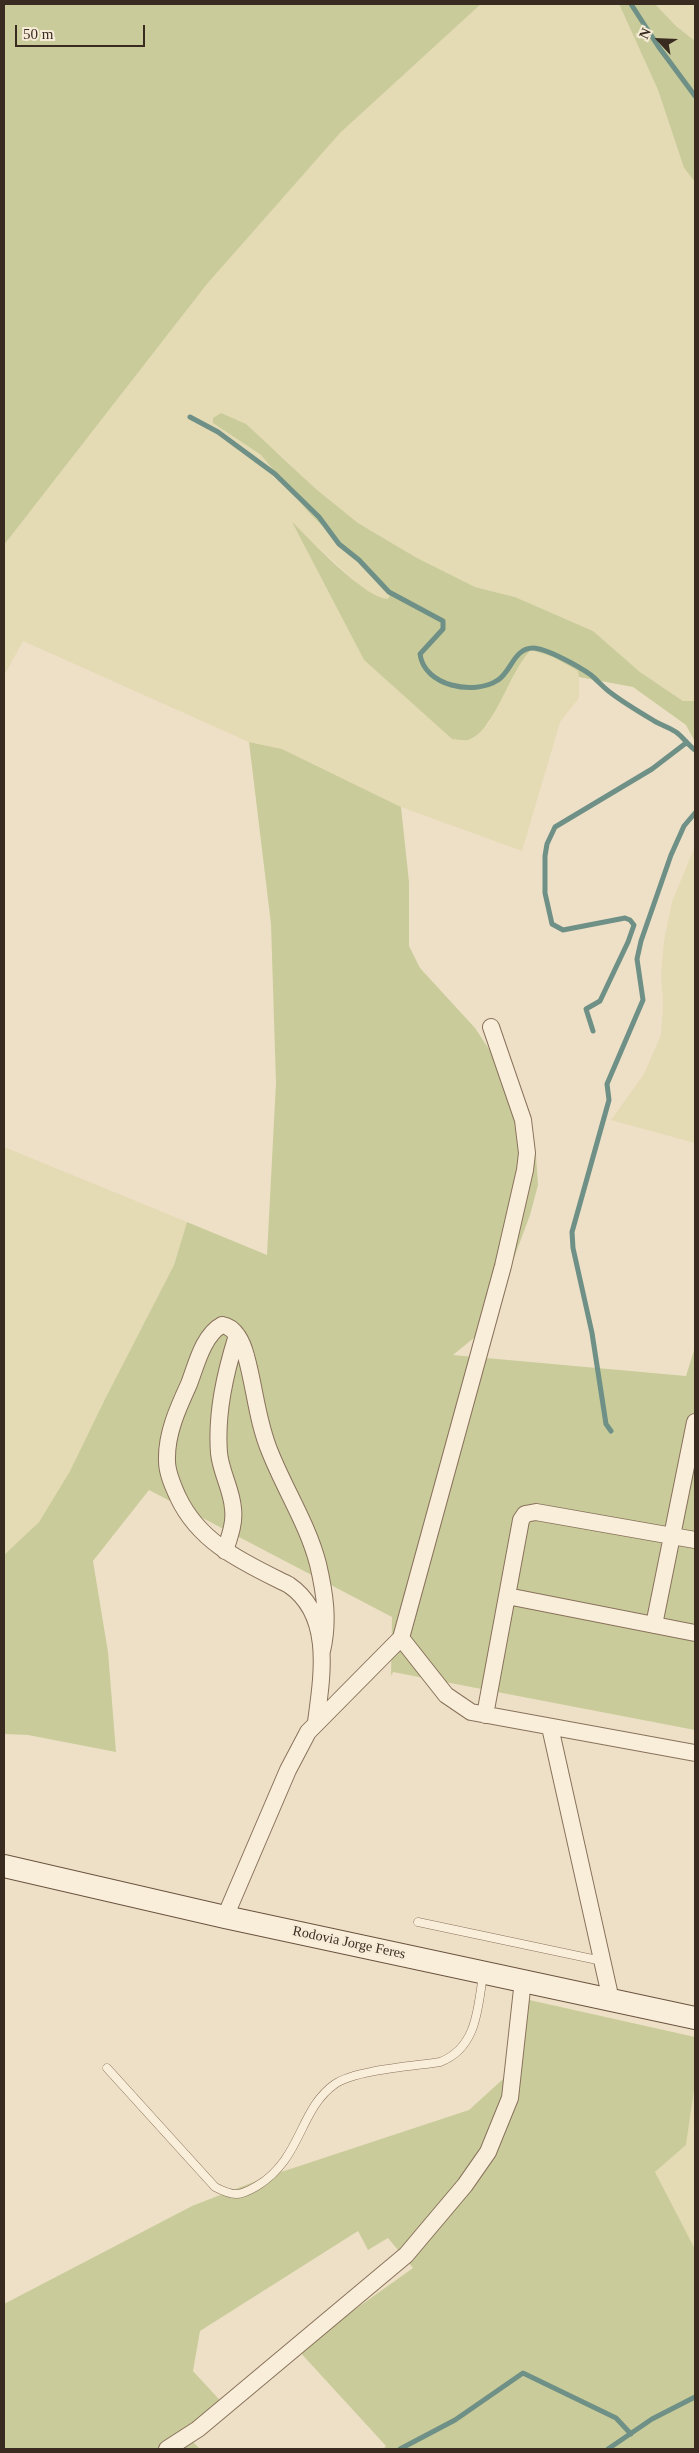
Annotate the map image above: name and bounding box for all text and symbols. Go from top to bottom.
scale bar [18,15,148,47]
north arrow [634,15,684,65]
text: 50 m [23,26,53,42]
text: N [636,26,654,41]
street label: Rodovia Jorge Feres [291,1923,407,1963]

